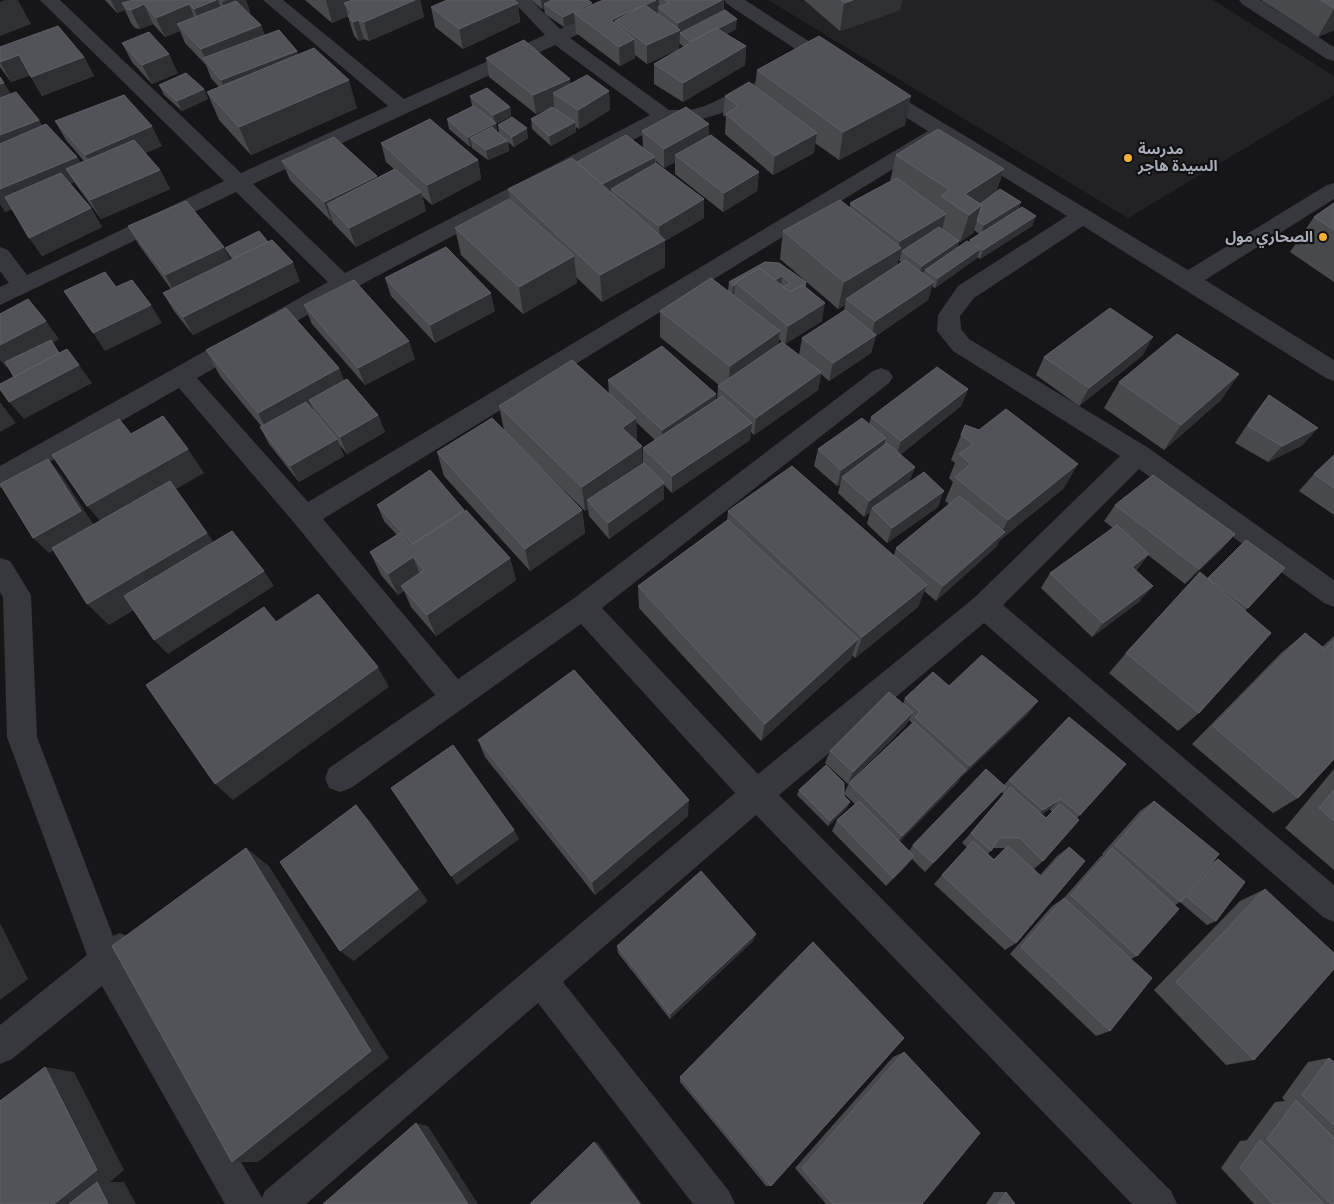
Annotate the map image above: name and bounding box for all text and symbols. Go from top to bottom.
place label: مدرسة السيدة هاجر [1137,140,1218,175]
marker: مدرسة السيدة هاجر [1122,152,1134,164]
place label: الصحاري مول [1225,228,1313,248]
marker: الصحاري مول [1317,231,1329,243]

